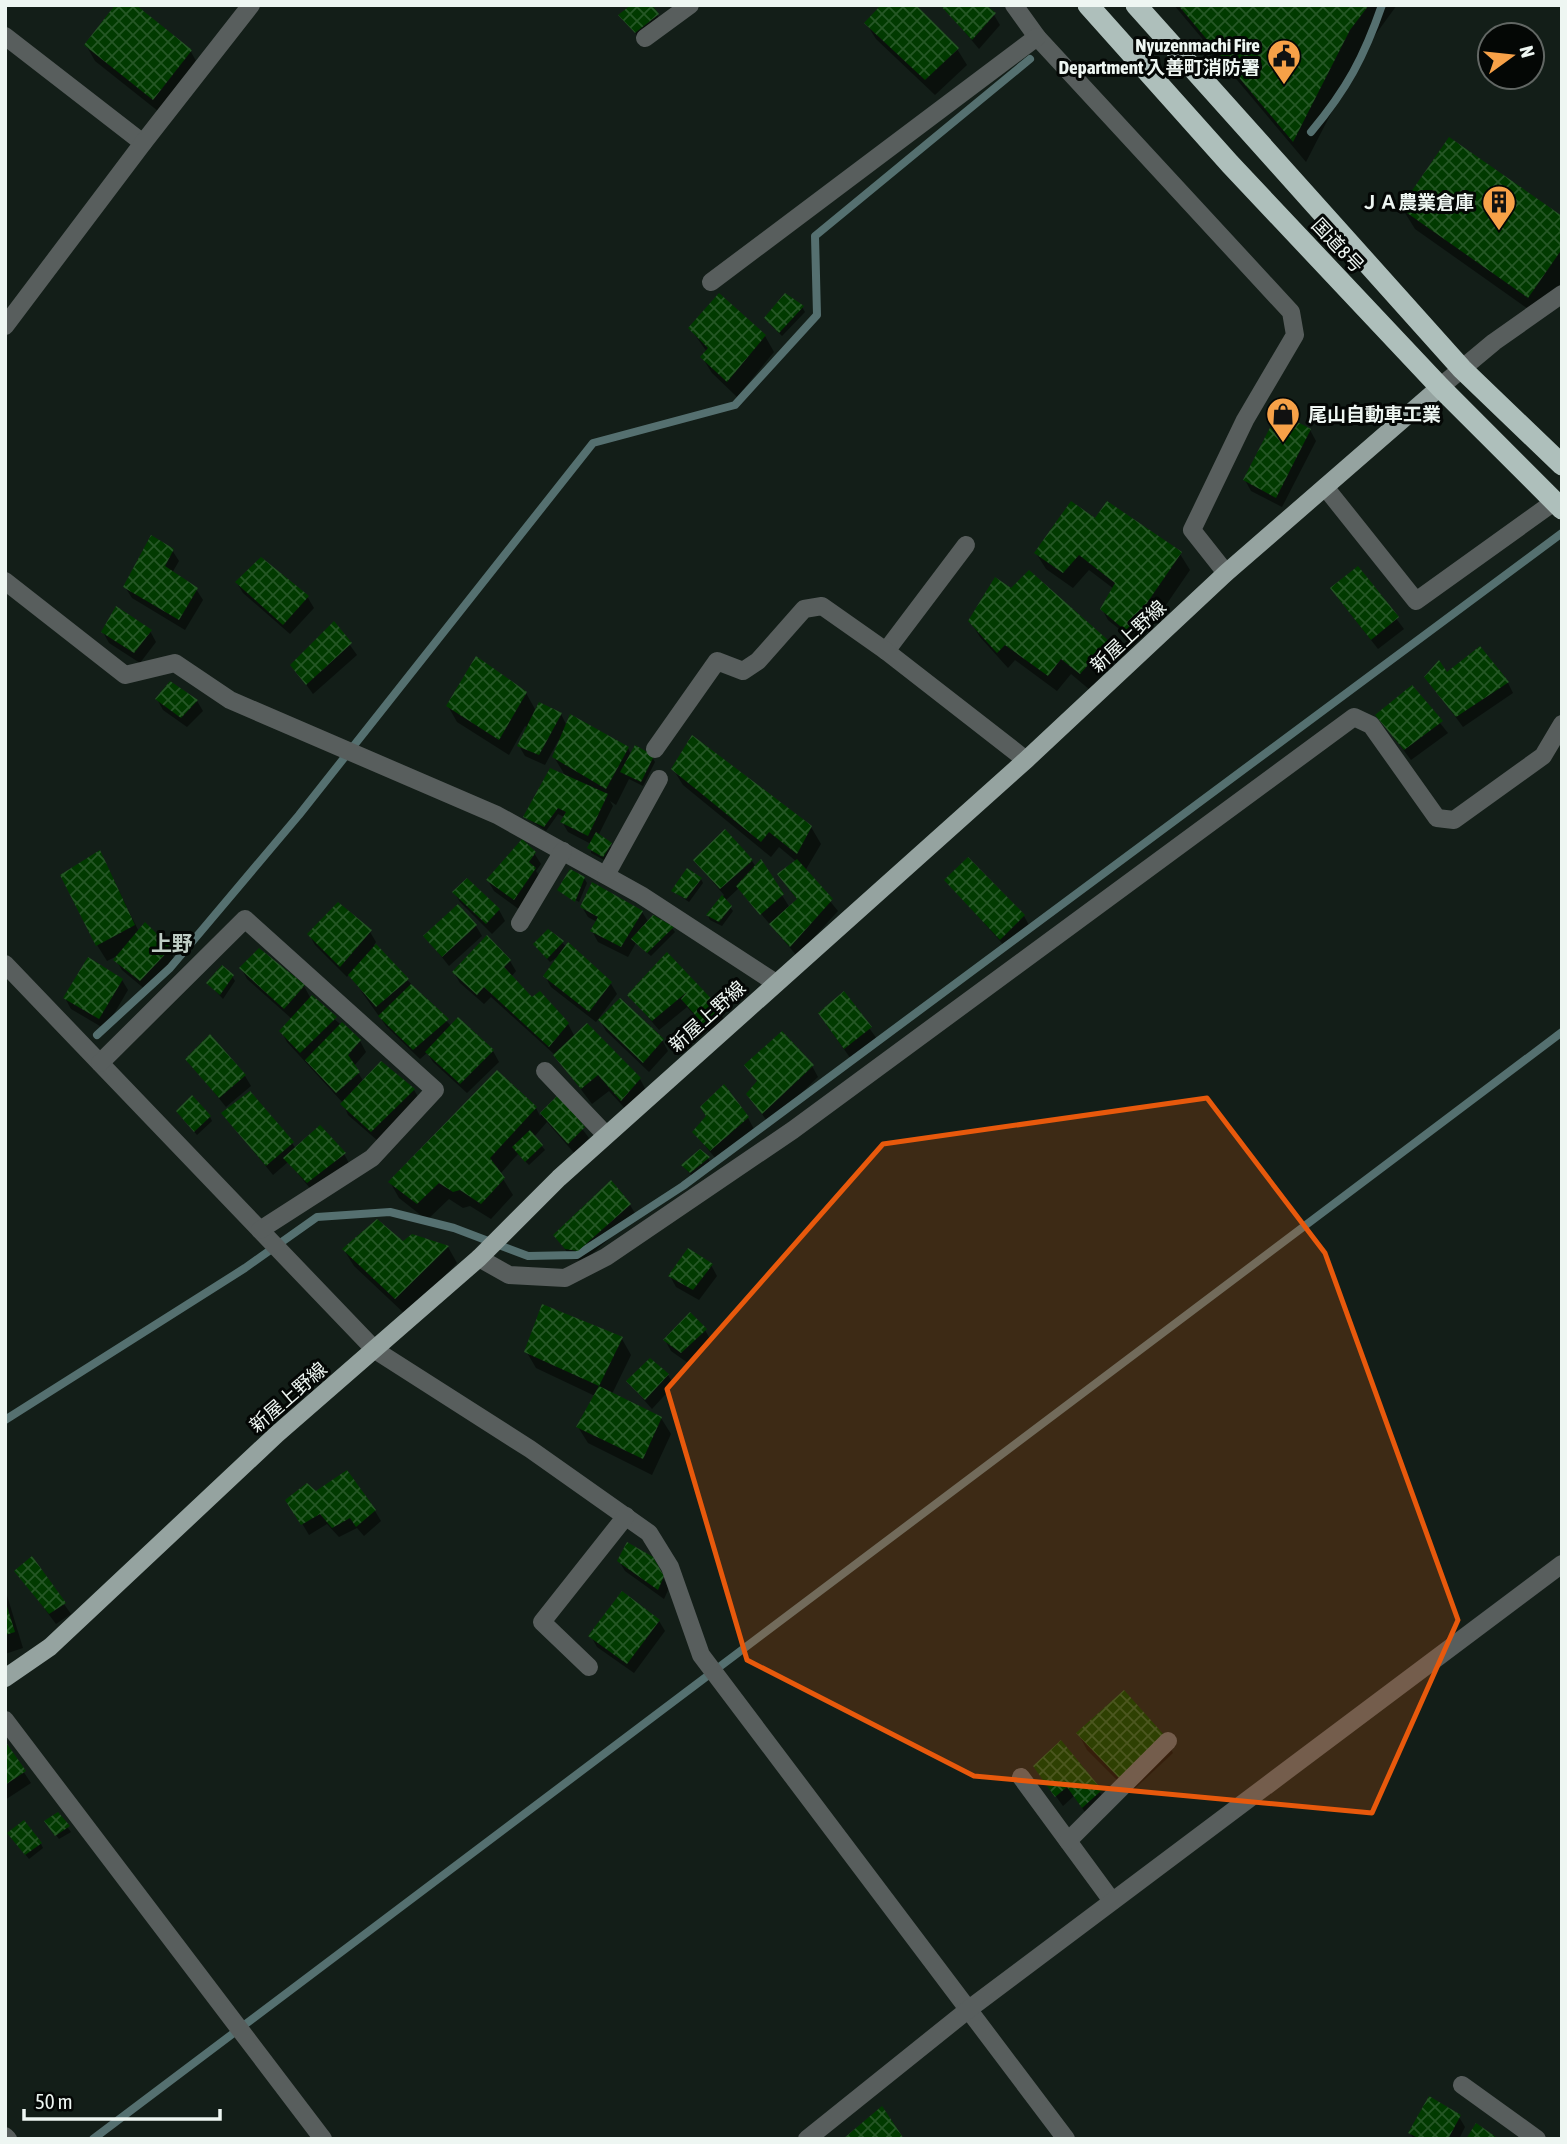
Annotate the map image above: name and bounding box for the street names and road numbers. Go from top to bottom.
street label: 国道8号 [1307,213,1369,277]
street label: 新屋上野線 [1086,596,1170,676]
street label: 新屋上野線 [664,976,750,1056]
street label: 新屋上野線 [245,1358,331,1436]

